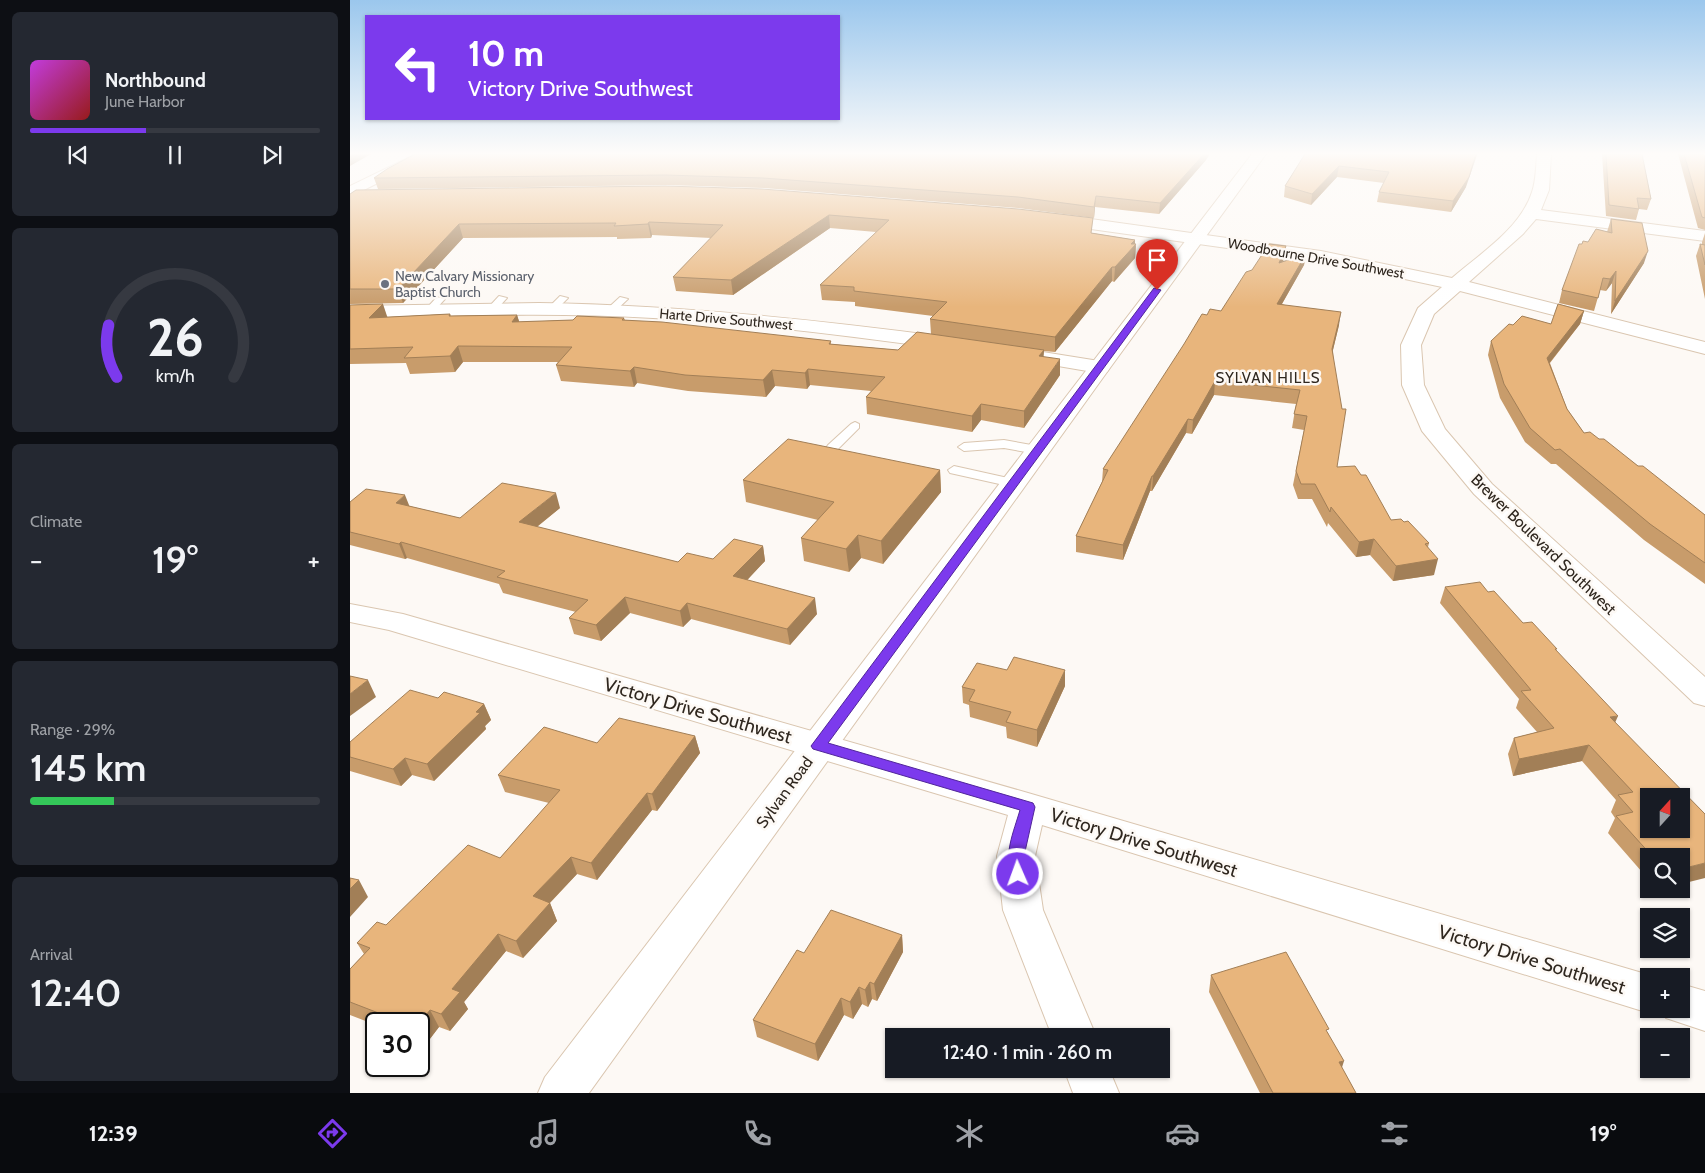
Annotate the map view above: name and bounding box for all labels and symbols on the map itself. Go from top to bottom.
street label: Woodbourne Drive Southwest [1226,234,1406,282]
pin [1136,239,1178,290]
place label: New Calvary Missionary Baptist Church [395,267,534,301]
marker: New Calvary Missionary Baptist Church [379,278,391,290]
street label: Harte Drive Southwest [659,304,794,334]
district label: SYLVAN HILLS [1215,369,1321,387]
street label: Brewer Boulevard Southwest [1467,470,1621,619]
street label: Victory Drive Southwest [601,673,795,748]
street label: Sylvan Road [752,753,817,832]
north arrow [1640,788,1690,838]
street label: Victory Drive Southwest [1048,803,1241,882]
position arrow [991,847,1043,899]
street label: Victory Drive Southwest [1436,920,1629,999]
speed limit sign: 30 [365,1012,430,1077]

